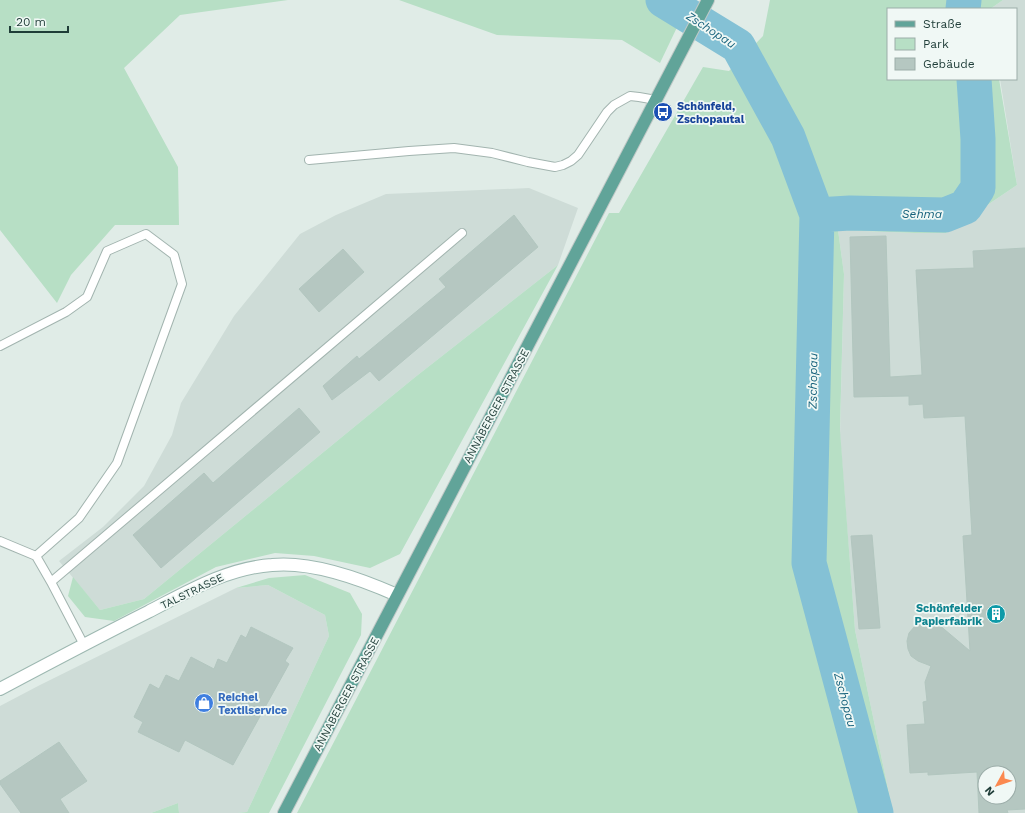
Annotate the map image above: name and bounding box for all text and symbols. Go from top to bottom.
scale bar [10,8,68,34]
water label: Zschopau [683,8,738,51]
legend [887,8,1017,80]
text: 20 m [16,15,46,29]
text: Straße [923,17,962,31]
text: Park [923,37,949,51]
text: Gebäude [923,57,975,71]
place label: Schönfeld, Zschopautal [677,100,745,126]
bus stop icon: Schönfeld, Zschopautal [652,101,674,123]
water label: Sehma [902,207,943,221]
street label: ANNABERGER STRASSE [461,347,532,465]
water label: Zschopau [805,353,820,410]
street label: TALSTRASSE [159,571,226,612]
place label: Schönfelder Papierfabrik [915,602,982,628]
building icon: Schönfelder Papierfabrik [985,603,1007,625]
street label: ANNABERGER STRASSE [311,635,382,753]
water label: Zschopau [831,670,859,729]
place label: Reichel Textilservice [218,691,287,717]
shop icon: Reichel Textilservice [193,692,215,714]
north arrow [977,765,1017,805]
text: N [982,784,997,798]

